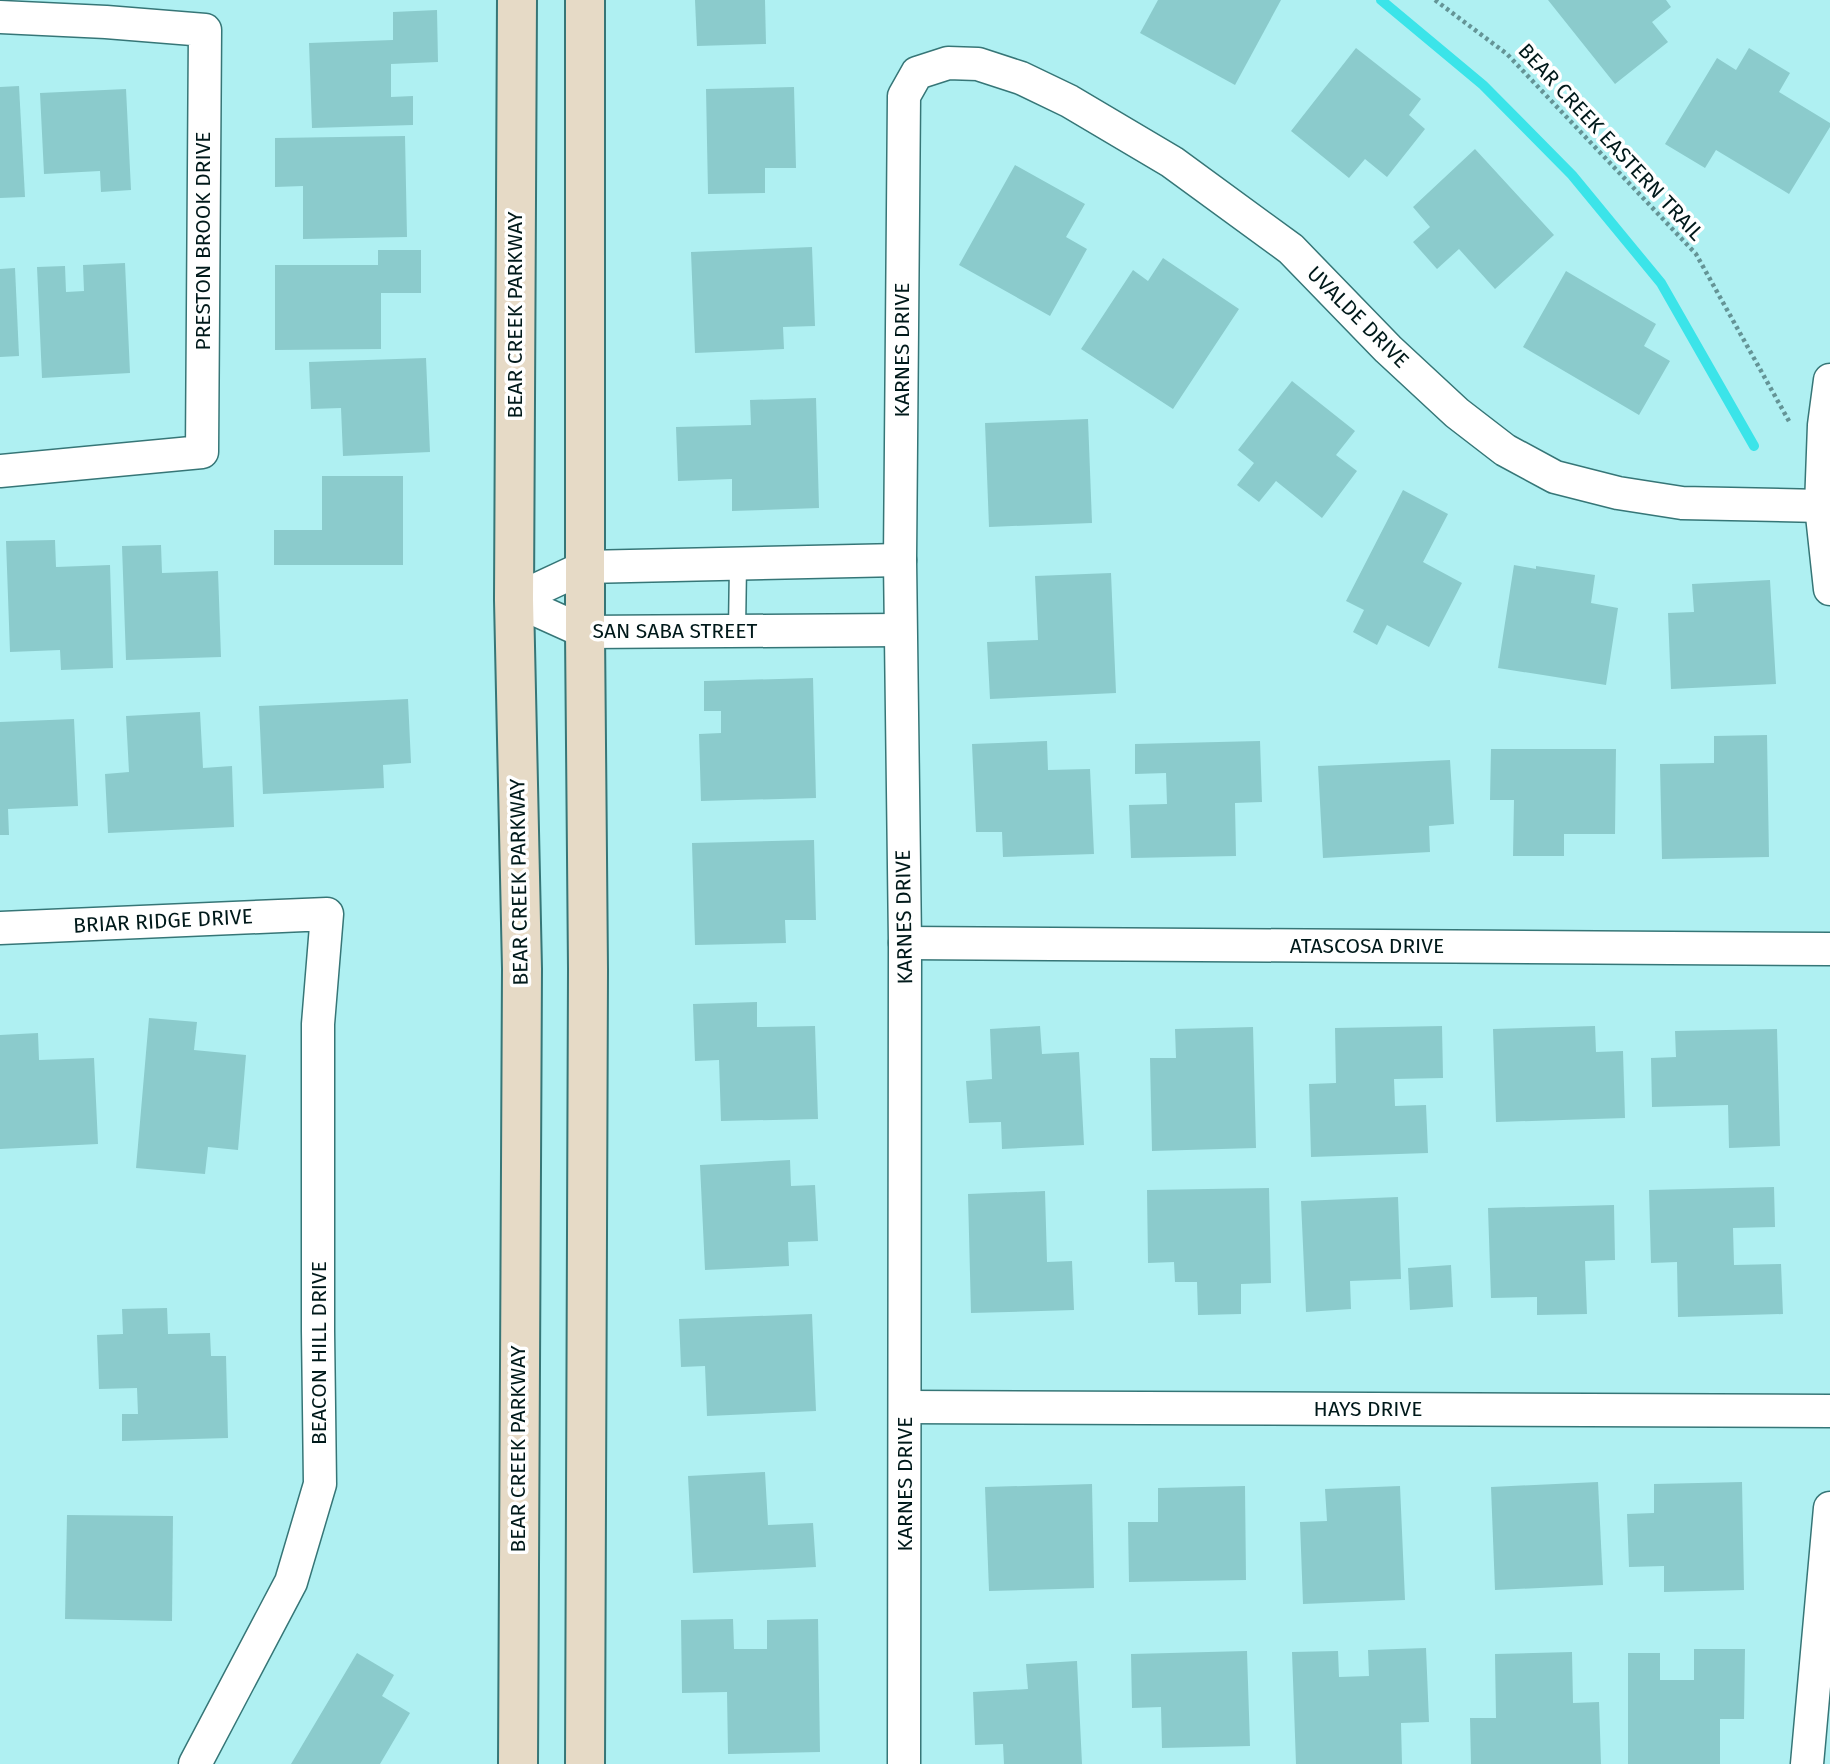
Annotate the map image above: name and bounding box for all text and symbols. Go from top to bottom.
street label: BEAR CREEK EASTERN TRAIL [1513,38,1710,246]
street label: PRESTON BROOK DRIVE [190,131,216,351]
street label: BEAR CREEK PARKWAY [502,211,528,419]
street label: UVALDE DRIVE [1302,261,1414,373]
street label: KARNES DRIVE [889,283,915,417]
street label: SAN SABA STREET [593,618,758,644]
street label: BEAR CREEK PARKWAY [504,778,534,986]
street label: KARNES DRIVE [890,849,918,985]
street label: BRIAR RIDGE DRIVE [73,903,253,939]
street label: ATASCOSA DRIVE [1290,933,1444,959]
street label: BEACON HILL DRIVE [306,1261,332,1445]
street label: BEAR CREEK PARKWAY [505,1345,531,1553]
street label: HAYS DRIVE [1314,1396,1422,1422]
street label: KARNES DRIVE [892,1417,918,1551]

